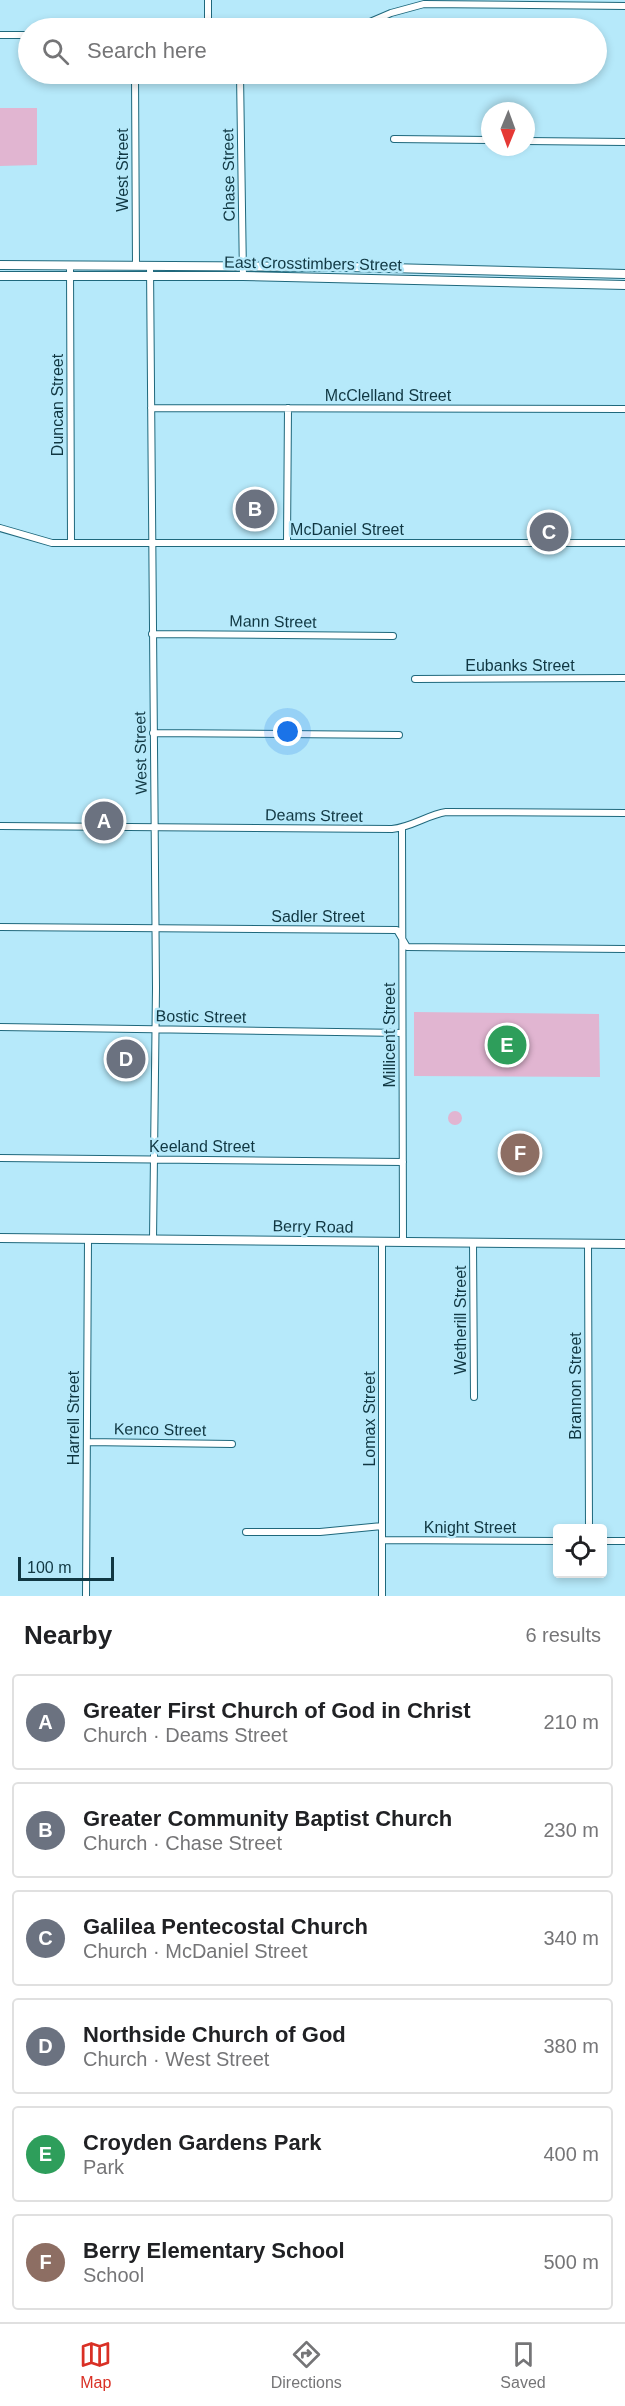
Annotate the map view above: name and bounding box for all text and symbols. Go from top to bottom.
search box [18,18,607,84]
icon: search [39,35,72,68]
text: Search here [87,38,207,63]
north arrow [481,102,535,156]
street label: West Street [114,128,131,212]
street label: Chase Street [219,128,238,222]
street label: East Crosstimbers Street [224,253,403,274]
street label: Duncan Street [49,353,66,456]
street label: McClelland Street [325,387,452,404]
pin: B [236,486,274,532]
pin: C [530,510,568,554]
street label: McDaniel Street [290,521,404,538]
street label: Mann Street [229,612,317,631]
street label: Eubanks Street [465,657,575,674]
street label: West Street [131,711,150,795]
your location [273,717,302,746]
pin: A [84,798,124,844]
street label: Deams Street [265,806,364,825]
street label: Sadler Street [271,908,365,925]
street label: Millicent Street [381,982,398,1087]
street label: Bostic Street [155,1007,247,1026]
pin: E [488,1022,526,1068]
pin: D [106,1036,146,1082]
pin: F [500,1130,540,1176]
street label: Keeland Street [149,1138,255,1155]
street label: Berry Road [272,1217,354,1236]
street label: Wetherill Street [452,1265,469,1375]
street label: Brannon Street [567,1332,584,1440]
street label: Harrell Street [65,1370,82,1465]
street label: Lomax Street [361,1371,378,1467]
street label: Kenco Street [114,1420,207,1439]
street label: Knight Street [424,1519,517,1536]
map controls [553,1524,607,1578]
button: locate [553,1524,607,1578]
scale bar [18,1554,114,1582]
text: 100 m [27,1559,71,1576]
text: Nearby [24,1620,112,1650]
text: 6 results [525,1624,601,1646]
text: Greater First Church of God in Christ [83,1698,470,1723]
text: A [38,1711,53,1733]
text: 210 m [543,1711,599,1733]
text: Church · Deams Street [83,1724,288,1746]
text: Greater Community Baptist Church [83,1806,452,1831]
text: B [38,1819,53,1841]
text: 230 m [543,1819,599,1841]
text: Church · Chase Street [83,1832,282,1854]
text: Galilea Pentecostal Church [83,1914,368,1939]
text: C [38,1927,53,1949]
text: 340 m [543,1927,599,1949]
text: Church · McDaniel Street [83,1940,308,1962]
text: Northside Church of God [83,2022,346,2047]
text: D [38,2035,53,2057]
text: 380 m [543,2035,599,2057]
text: Church · West Street [83,2048,269,2070]
text: Croyden Gardens Park [83,2130,321,2155]
text: E [39,2143,52,2165]
text: 400 m [543,2143,599,2165]
text: Park [83,2156,124,2178]
text: Berry Elementary School [83,2238,345,2263]
text: F [39,2251,52,2273]
text: 500 m [543,2251,599,2273]
text: School [83,2264,144,2286]
tab: Map [79,2338,112,2392]
tab: Directions [271,2338,342,2392]
tab: Saved [500,2338,546,2392]

